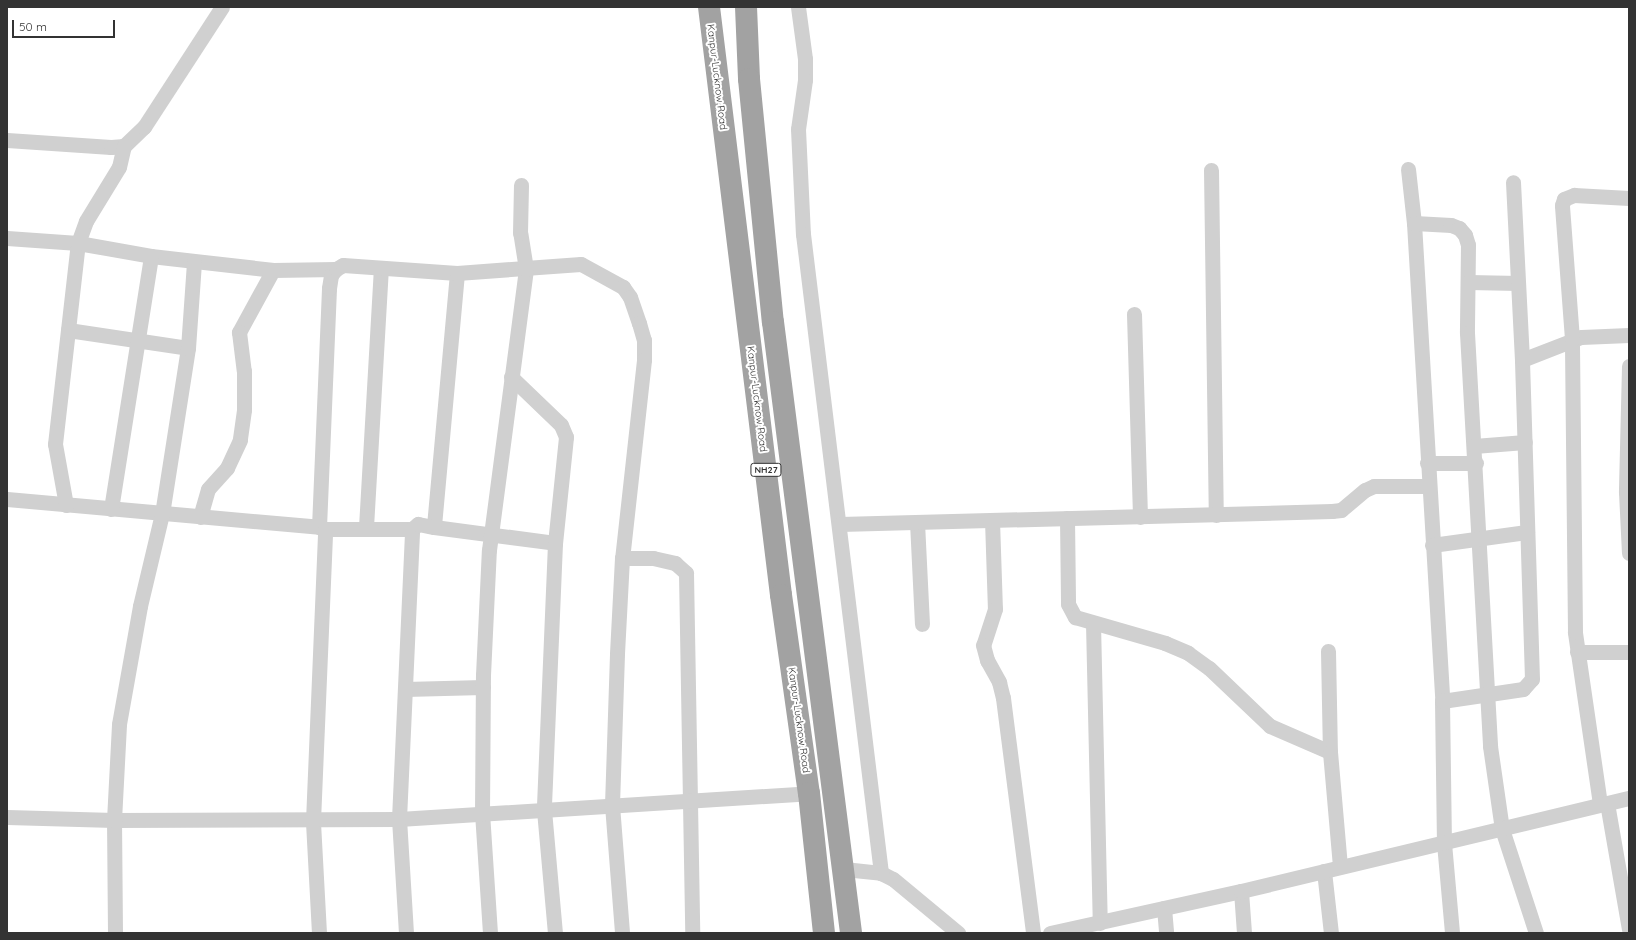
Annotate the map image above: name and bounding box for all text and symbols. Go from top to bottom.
scale bar [14,12,117,38]
text: 50 m [19,19,47,34]
street label: Kanpur-Lucknow Road [705,23,729,131]
street label: Kanpur-Lucknow Road [745,345,769,453]
road number: NH27 [750,463,782,477]
street label: Kanpur-Lucknow Road [786,666,812,774]

